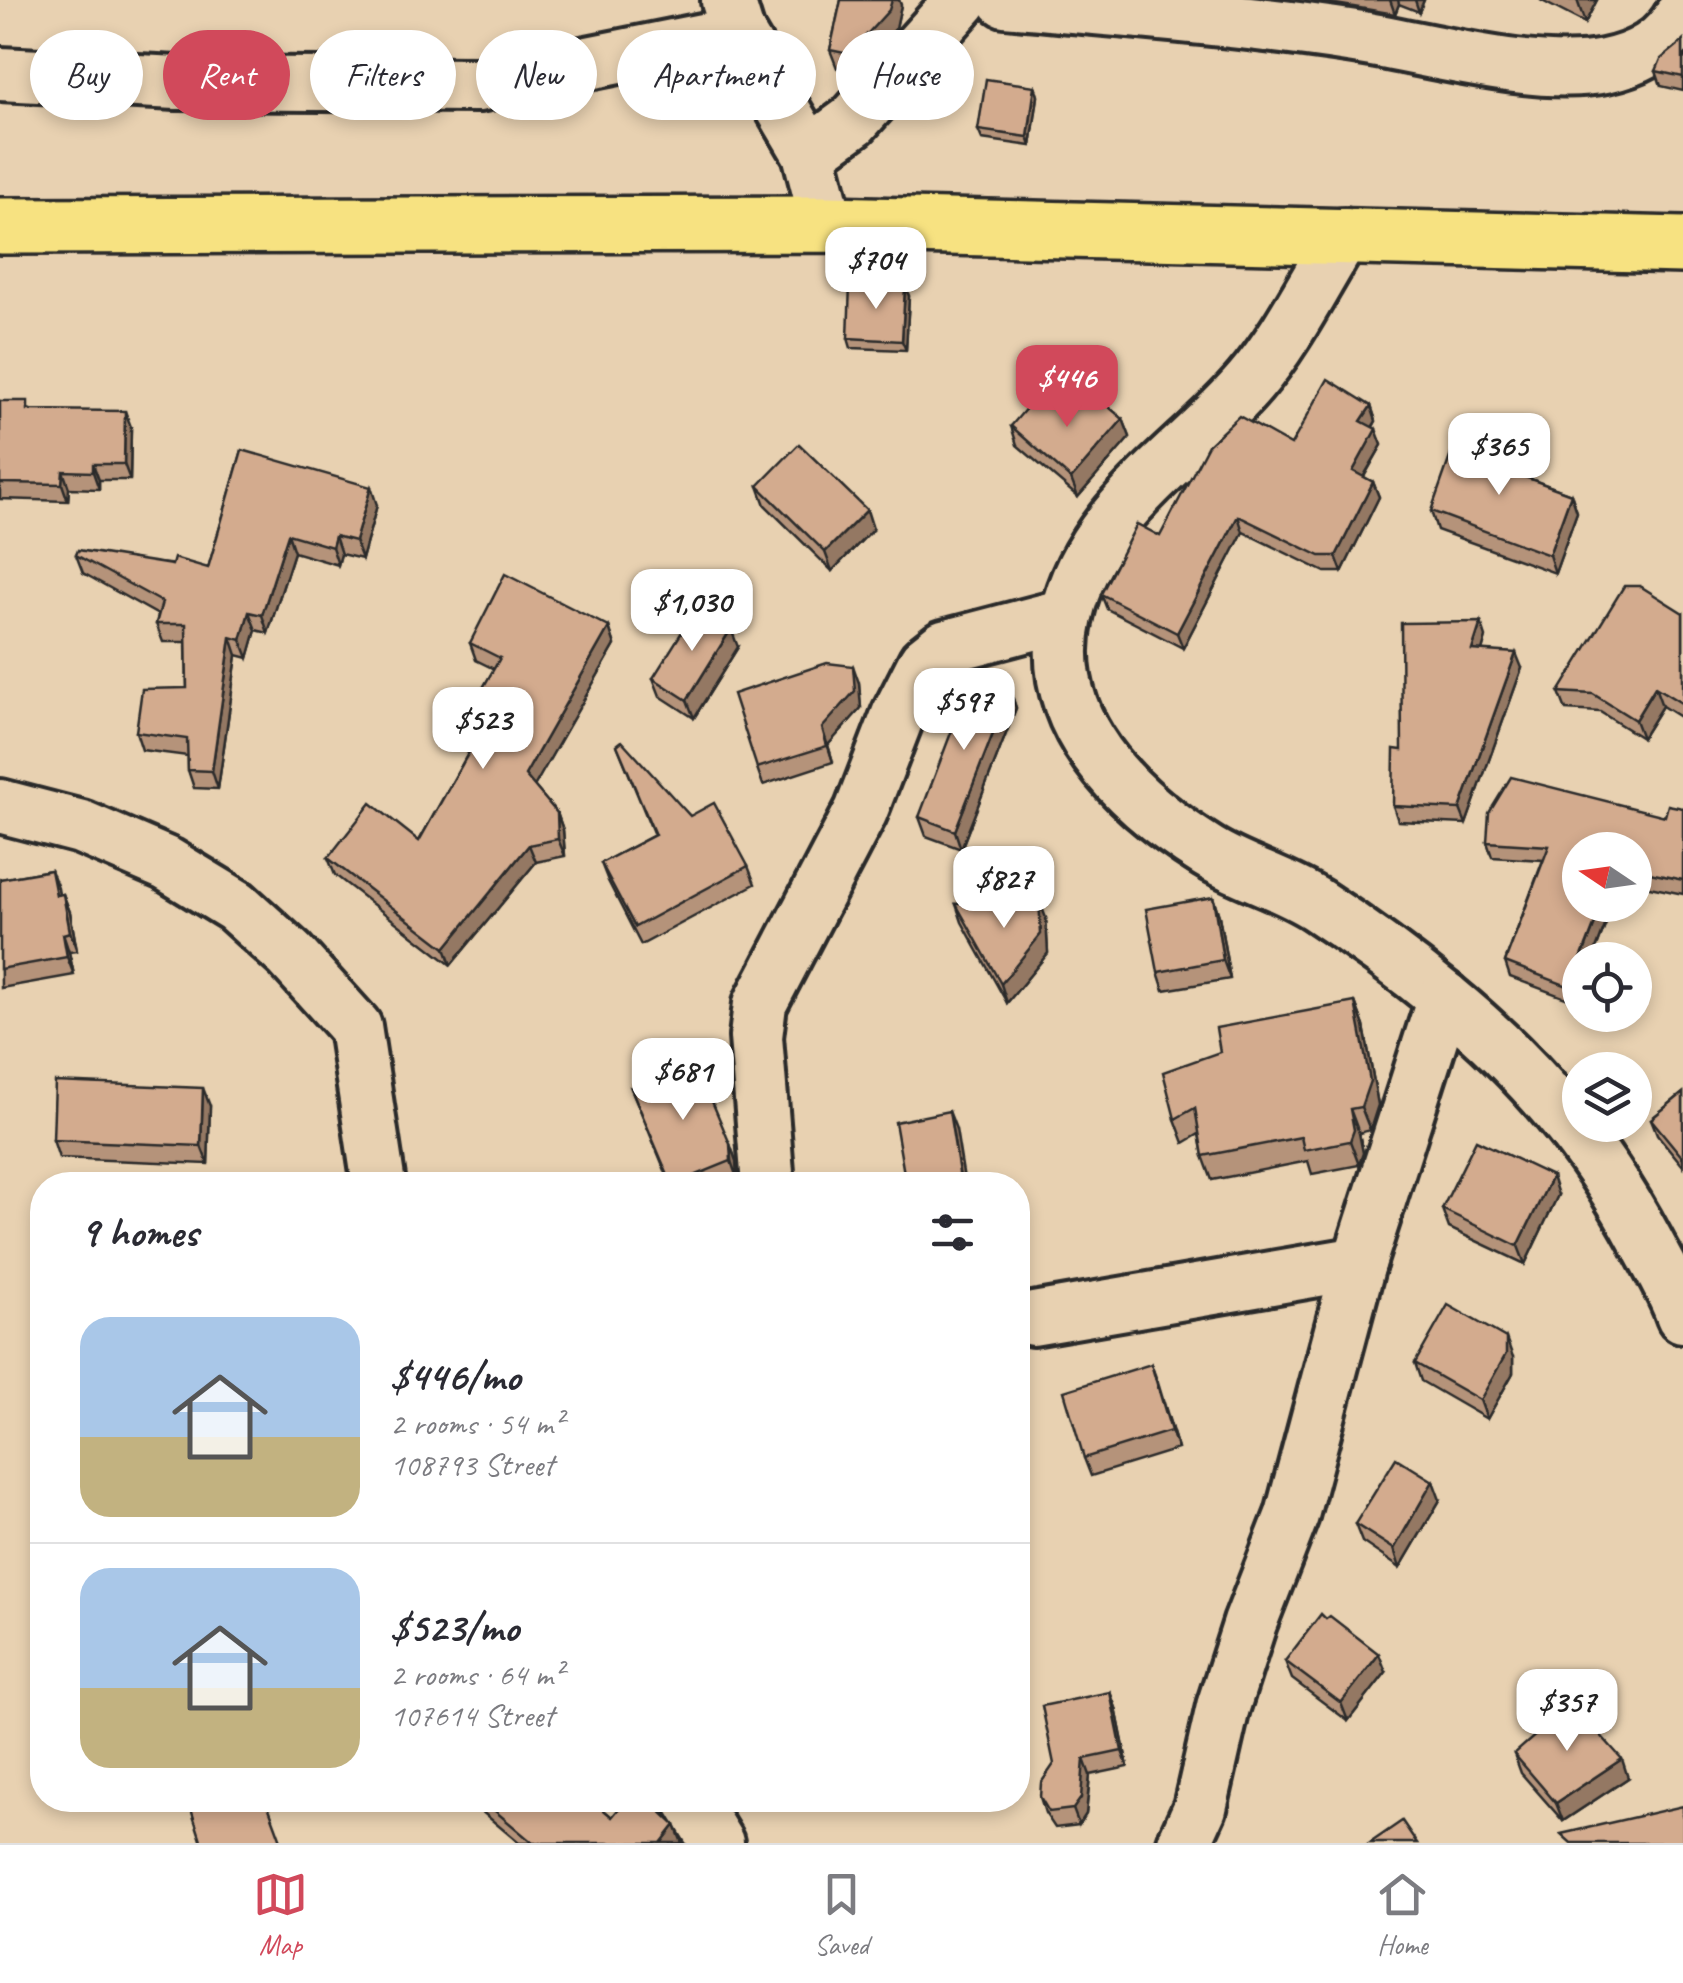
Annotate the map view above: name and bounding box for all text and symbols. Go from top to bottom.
chip: Buy [30,30,143,120]
chip: Rent [163,30,290,120]
chip: Filters [310,30,456,120]
chip: New [476,30,597,120]
chip: Apartment [617,30,816,120]
chip: House [836,30,974,120]
pin: $704 [817,227,935,312]
text: $704 [847,239,905,280]
pin: $446 [1008,345,1126,430]
text: $446 [1038,357,1096,398]
pin: $365 [1440,413,1558,498]
text: $365 [1470,425,1528,466]
pin: $1,030 [611,569,773,654]
text: $1,030 [653,581,731,622]
pin: $597 [905,668,1023,753]
text: $597 [936,680,992,721]
pin: $523 [424,687,542,772]
text: $523 [454,699,512,740]
north arrow [1562,832,1652,922]
map controls [1562,832,1652,1142]
pin: $827 [945,846,1063,931]
text: $827 [975,858,1033,899]
button: locate [1562,942,1652,1032]
pin: $681 [624,1038,742,1123]
text: $681 [654,1050,712,1091]
button: layers [1562,1052,1652,1142]
icon: filters [925,1205,980,1260]
text: 9 homes [80,1206,198,1259]
text: $446/mo [390,1350,520,1403]
icon: home [160,1357,280,1477]
text: 2 rooms · 54 m² [390,1403,563,1444]
text: 108793 Street [390,1444,554,1485]
text: $523/mo [390,1601,519,1654]
icon: home [160,1608,280,1728]
text: 2 rooms · 64 m² [390,1654,563,1695]
pin: $357 [1508,1669,1626,1754]
text: $357 [1539,1681,1595,1722]
text: 107614 Street [390,1695,554,1736]
tab: Map [253,1867,308,1962]
tab: Saved [814,1867,869,1962]
tab: Home [1375,1867,1430,1962]

